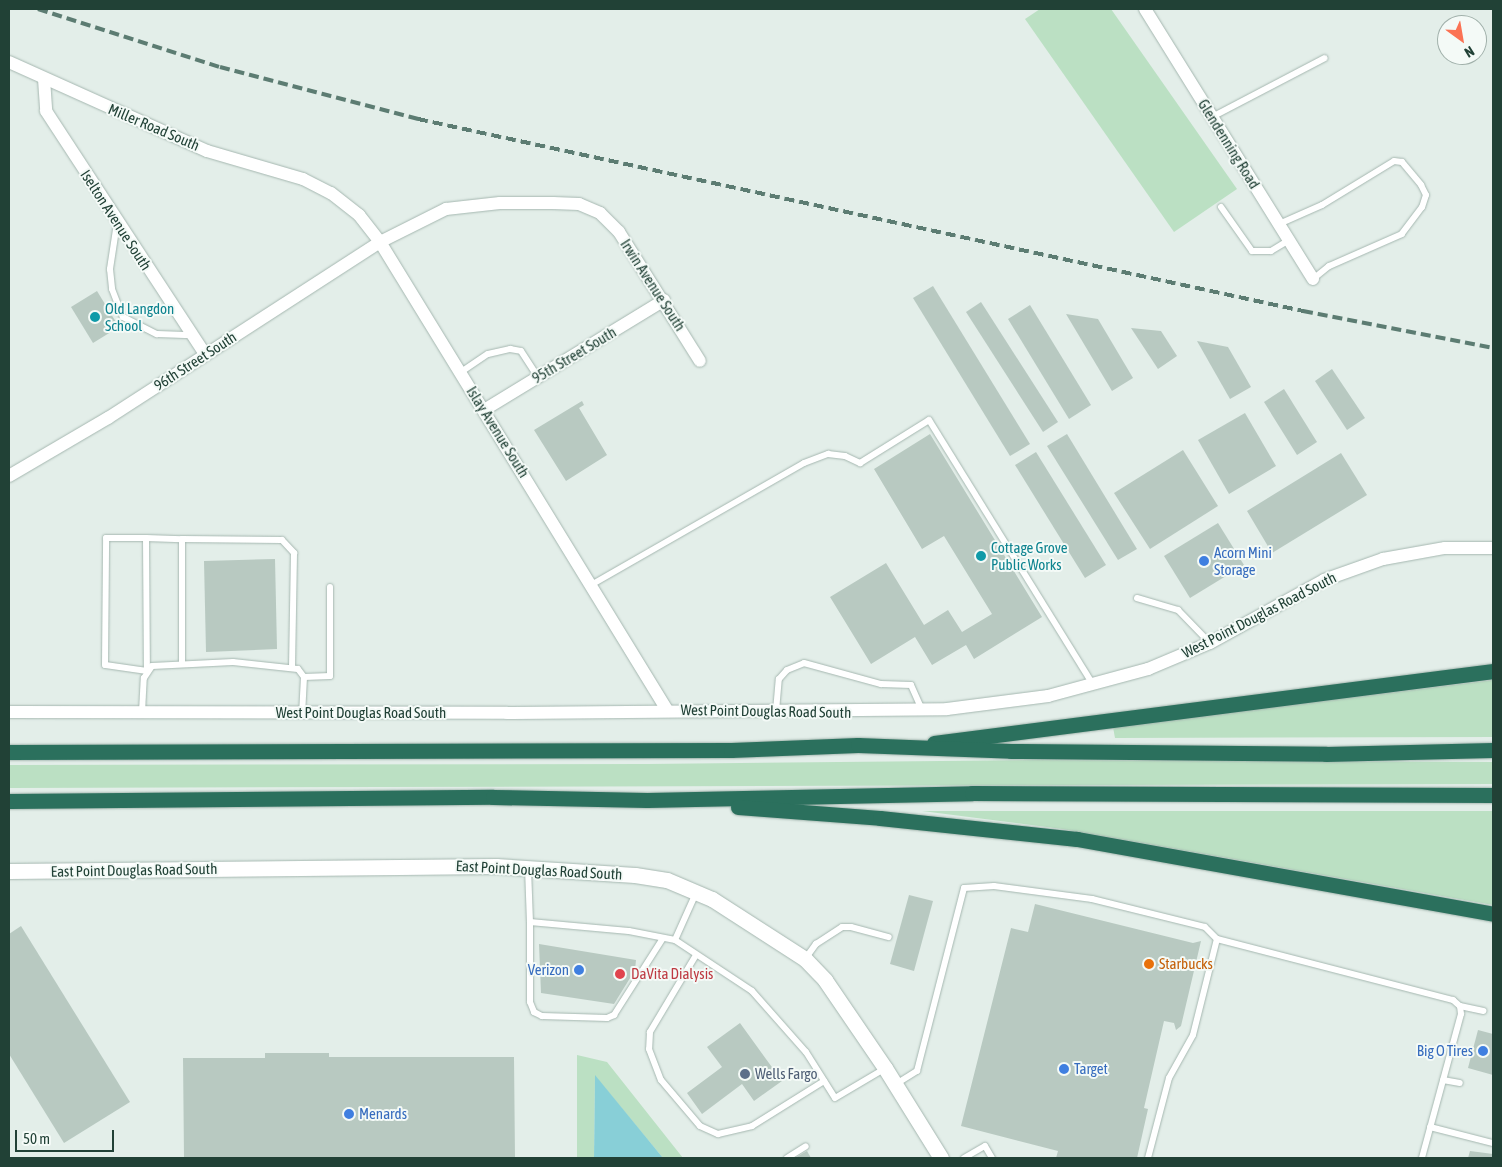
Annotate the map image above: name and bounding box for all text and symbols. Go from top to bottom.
north arrow [1437,15,1487,65]
text: N [1462,43,1477,61]
street label: Glendenning Road [1194,96,1264,192]
street label: Miller Road South [106,100,202,154]
street label: Iselton Avenue South [77,166,155,274]
street label: Irwin Avenue South [617,236,689,334]
place label: Old Langdon School [105,299,174,334]
marker: Old Langdon School [89,311,101,323]
street label: 95th Street South [529,323,619,387]
street label: 96th Street South [150,328,240,394]
street label: Islay Avenue South [463,383,533,481]
place label: Cottage Grove Public Works [991,538,1068,573]
place label: Acorn Mini Storage [1214,543,1272,578]
marker: Cottage Grove Public Works [975,550,987,562]
marker: Acorn Mini Storage [1198,555,1210,567]
street label: West Point Douglas Road South [1179,568,1339,662]
street label: West Point Douglas Road South [681,701,851,721]
street label: West Point Douglas Road South [276,704,446,722]
street label: East Point Douglas Road South [455,857,623,883]
street label: East Point Douglas Road South [51,860,217,880]
place label: Starbucks [1159,955,1213,973]
marker: Starbucks [1143,958,1155,970]
place label: Verizon [528,961,569,979]
marker: Verizon [573,964,585,976]
place label: DaVita Dialysis [631,965,713,983]
marker: DaVita Dialysis [613,967,627,981]
place label: Big O Tires [1417,1042,1473,1060]
marker: Big O Tires [1477,1045,1489,1057]
place label: Target [1074,1060,1108,1078]
marker: Target [1058,1063,1070,1075]
place label: Wells Fargo [755,1065,817,1083]
marker: Wells Fargo [739,1068,751,1080]
place label: Menards [359,1105,407,1123]
marker: Menards [343,1108,355,1120]
scale bar [18,1120,116,1152]
text: 50 m [23,1130,50,1147]

